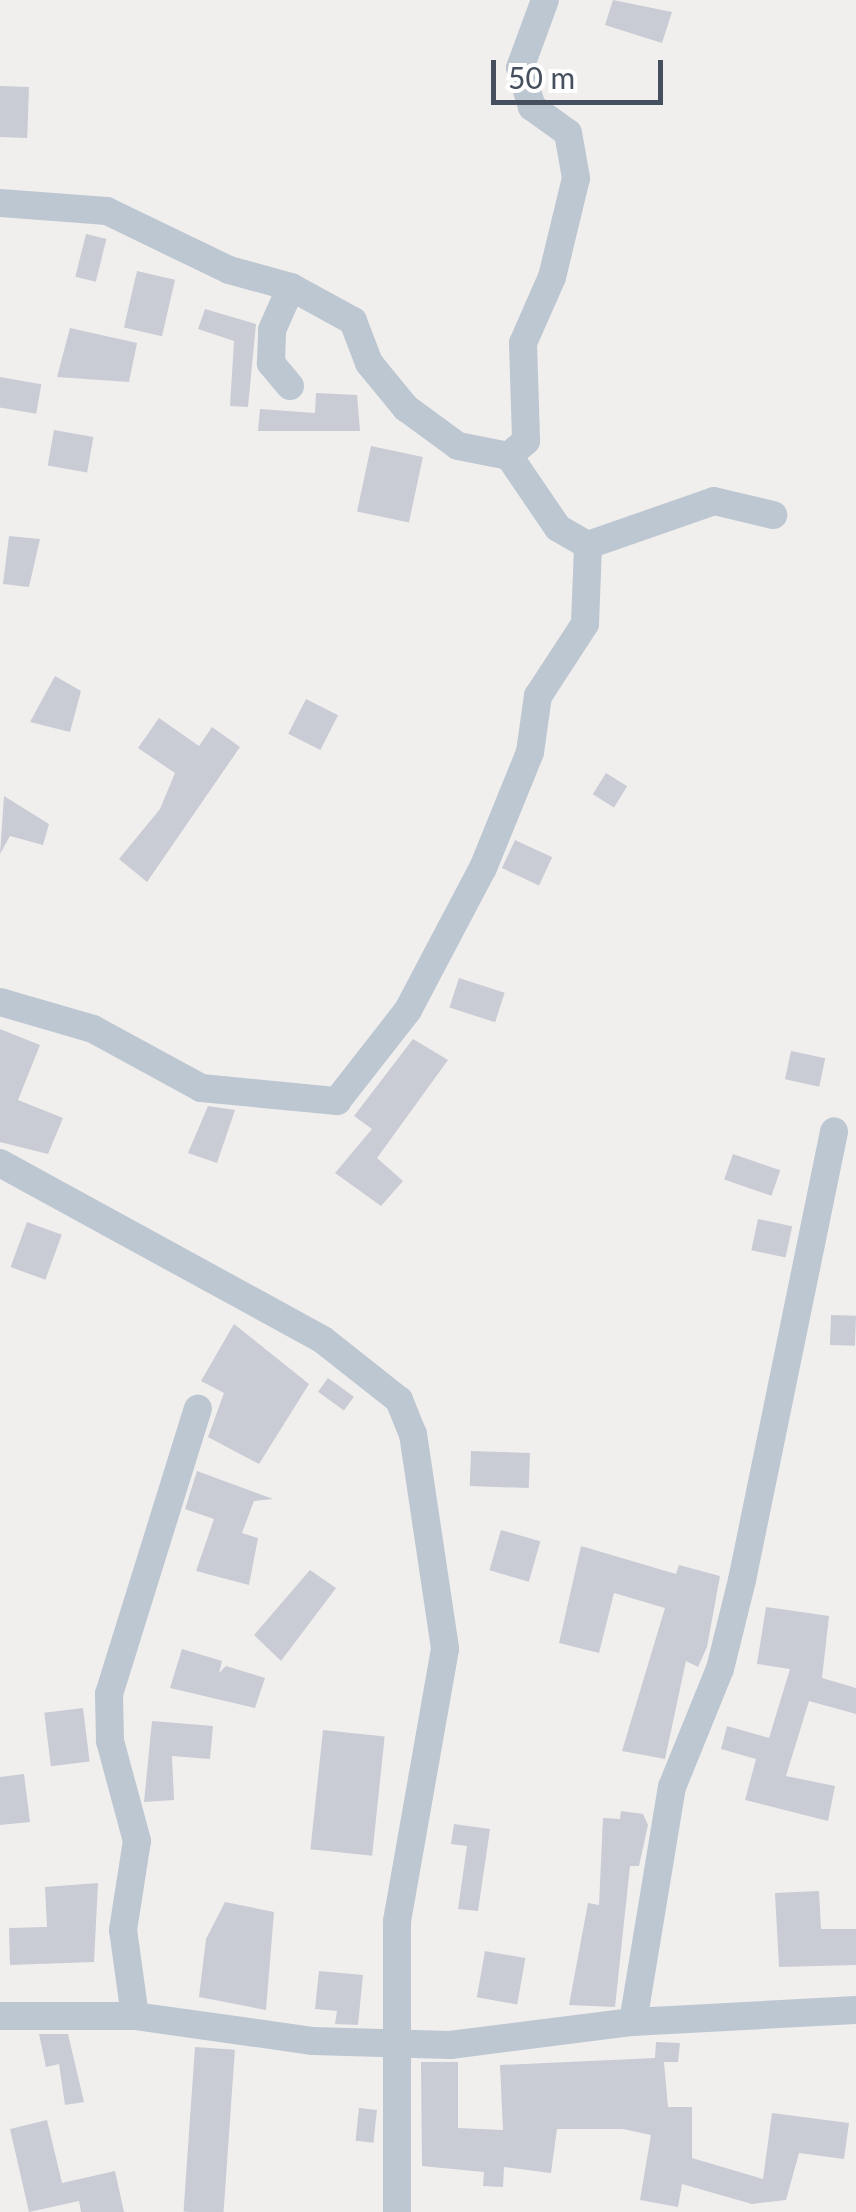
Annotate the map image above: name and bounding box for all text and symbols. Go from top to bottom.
scale bar [496,40,668,102]
text: 50 m [508,59,575,95]

